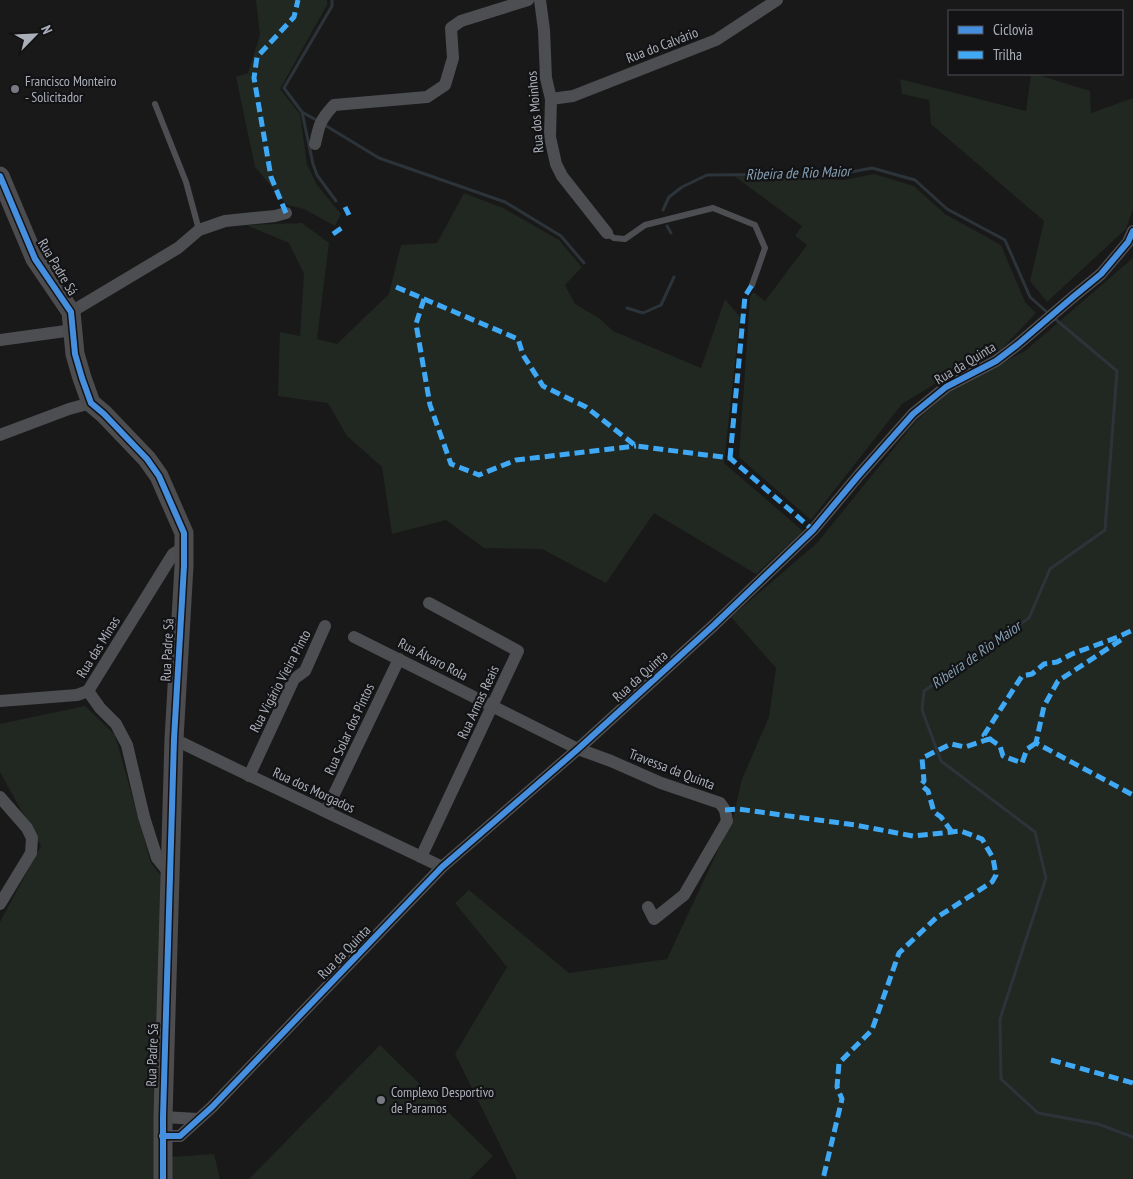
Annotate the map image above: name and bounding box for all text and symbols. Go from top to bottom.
north arrow [10,10,60,60]
legend [948,10,1123,75]
text: Ciclovia [993,20,1033,39]
text: N [37,23,57,37]
street label: Rua do Calvário [624,23,700,67]
text: Trilha [993,45,1022,64]
street label: Rua dos Moinhos [522,70,548,154]
place label: Francisco Monteiro - Solicitador [25,72,116,106]
marker: Francisco Monteiro - Solicitador [9,83,21,95]
water label: Ribeira de Rio Maior [745,161,853,184]
street label: Rua Padre Sá [34,235,82,299]
street label: Rua da Quinta [931,338,999,388]
street label: Rua das Minas [72,613,124,681]
water label: Ribeira de Rio Maior [927,616,1026,693]
street label: Rua Padre Sá [156,618,178,682]
street label: Rua Vigário Vieira Pinto [245,627,315,735]
street label: Rua Álvaro Rola [395,634,471,684]
street label: Rua da Quinta [609,646,671,706]
street label: Rua Armas Reais [453,662,503,742]
street label: Rua Solar dos Pintos [320,680,378,778]
street label: Travessa da Quinta [626,744,718,794]
street label: Rua dos Morgados [270,763,358,817]
street label: Rua da Quinta [314,921,374,983]
street label: Rua Padre Sá [142,1023,162,1087]
place label: Complexo Desportivo de Paramos [391,1083,494,1117]
marker: Complexo Desportivo de Paramos [375,1094,387,1106]

